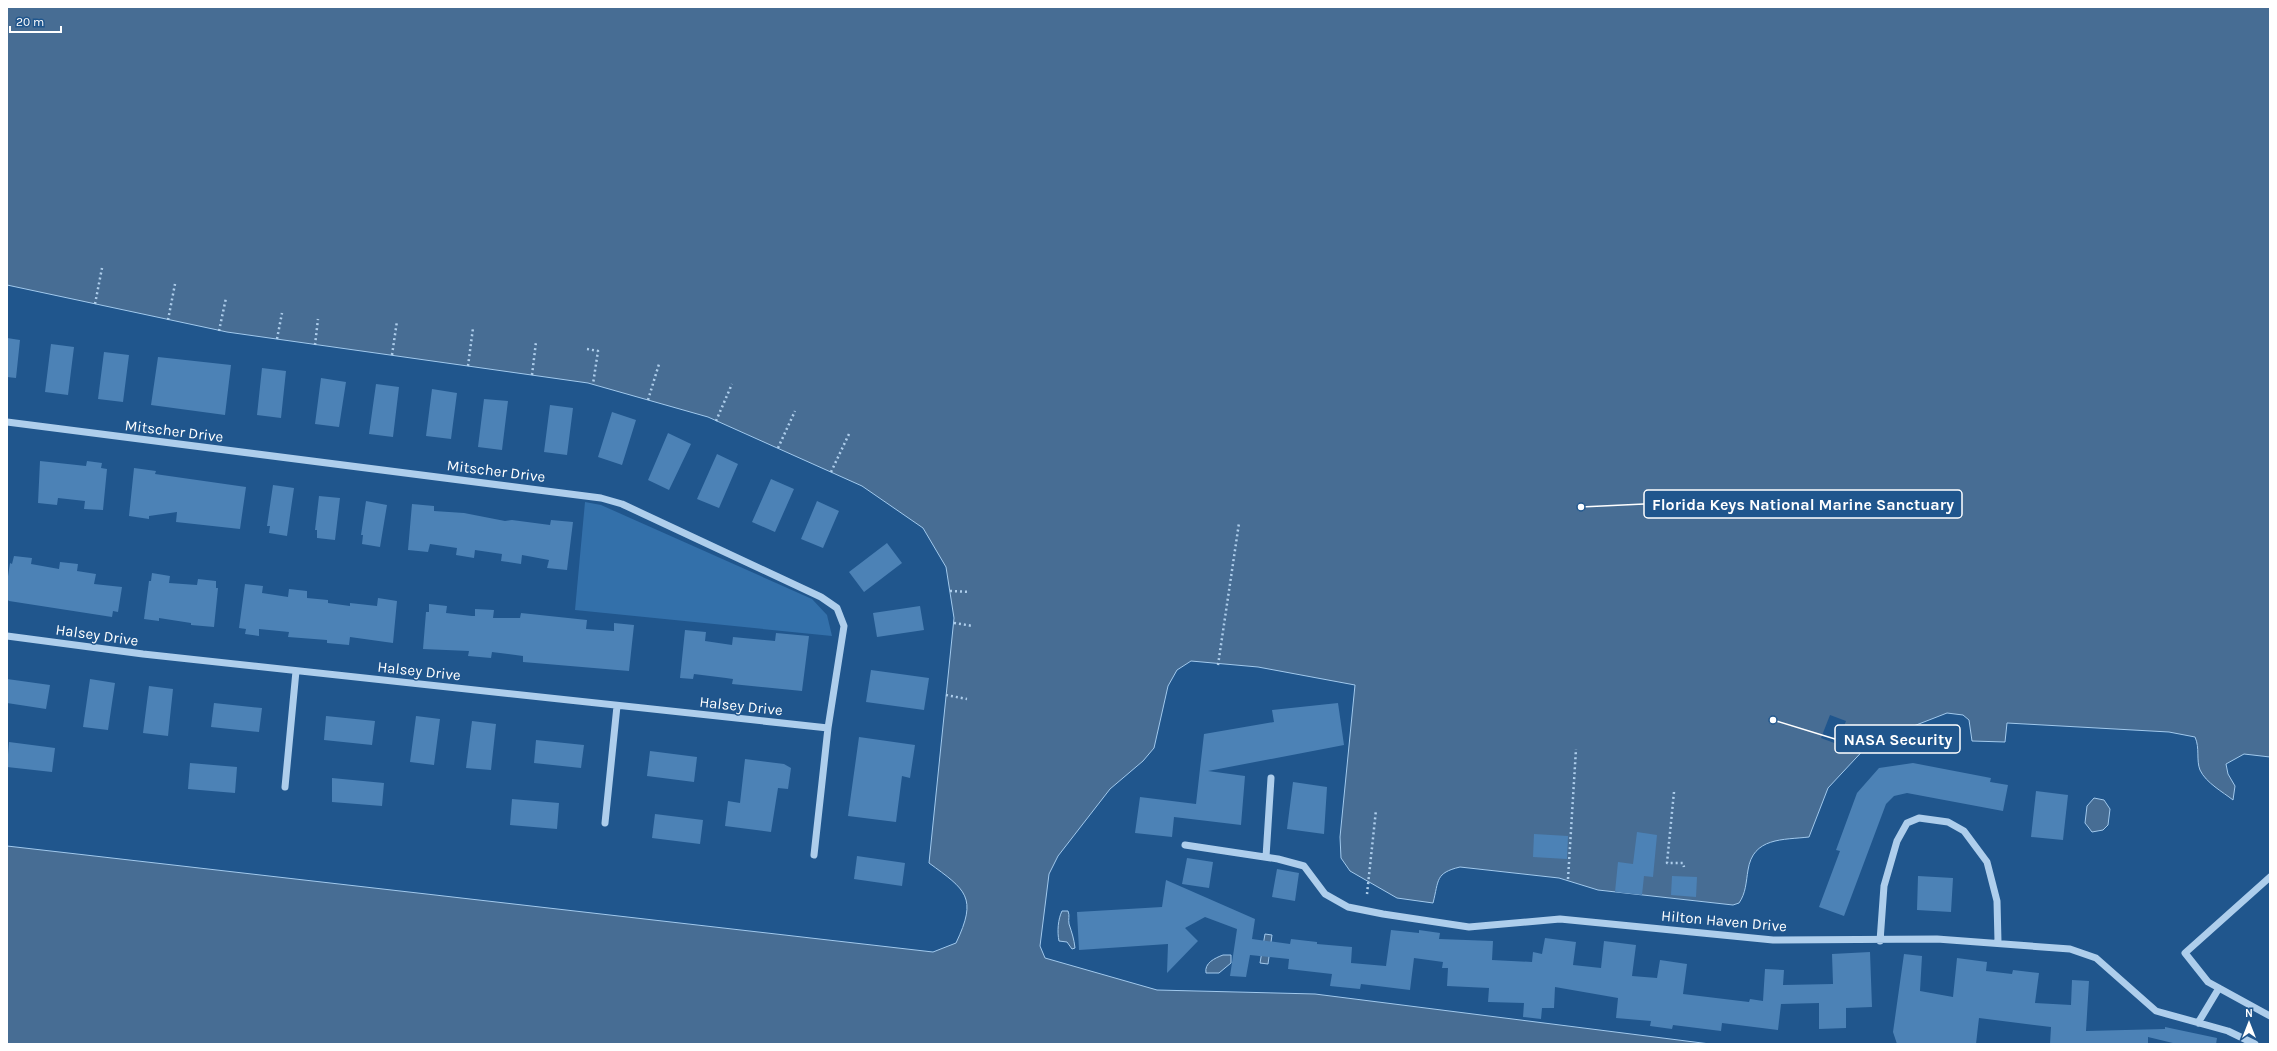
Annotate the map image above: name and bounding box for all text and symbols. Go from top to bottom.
scale bar [10,8,61,34]
text: 20 m [16,15,44,29]
street label: Mitscher Drive [124,416,224,446]
street label: Mitscher Drive [446,456,546,486]
callout: Florida Keys National Marine Sanctuary [1644,490,1962,518]
text: Florida Keys National Marine Sanctuary [1652,495,1954,514]
street label: Halsey Drive [54,620,140,650]
street label: Halsey Drive [376,658,462,684]
street label: Halsey Drive [698,693,784,719]
callout: NASA Security [1835,725,1960,753]
text: NASA Security [1844,730,1952,749]
street label: Hilton Haven Drive [1660,907,1788,935]
north arrow [2229,1003,2269,1043]
text: N [2245,1007,2253,1020]

